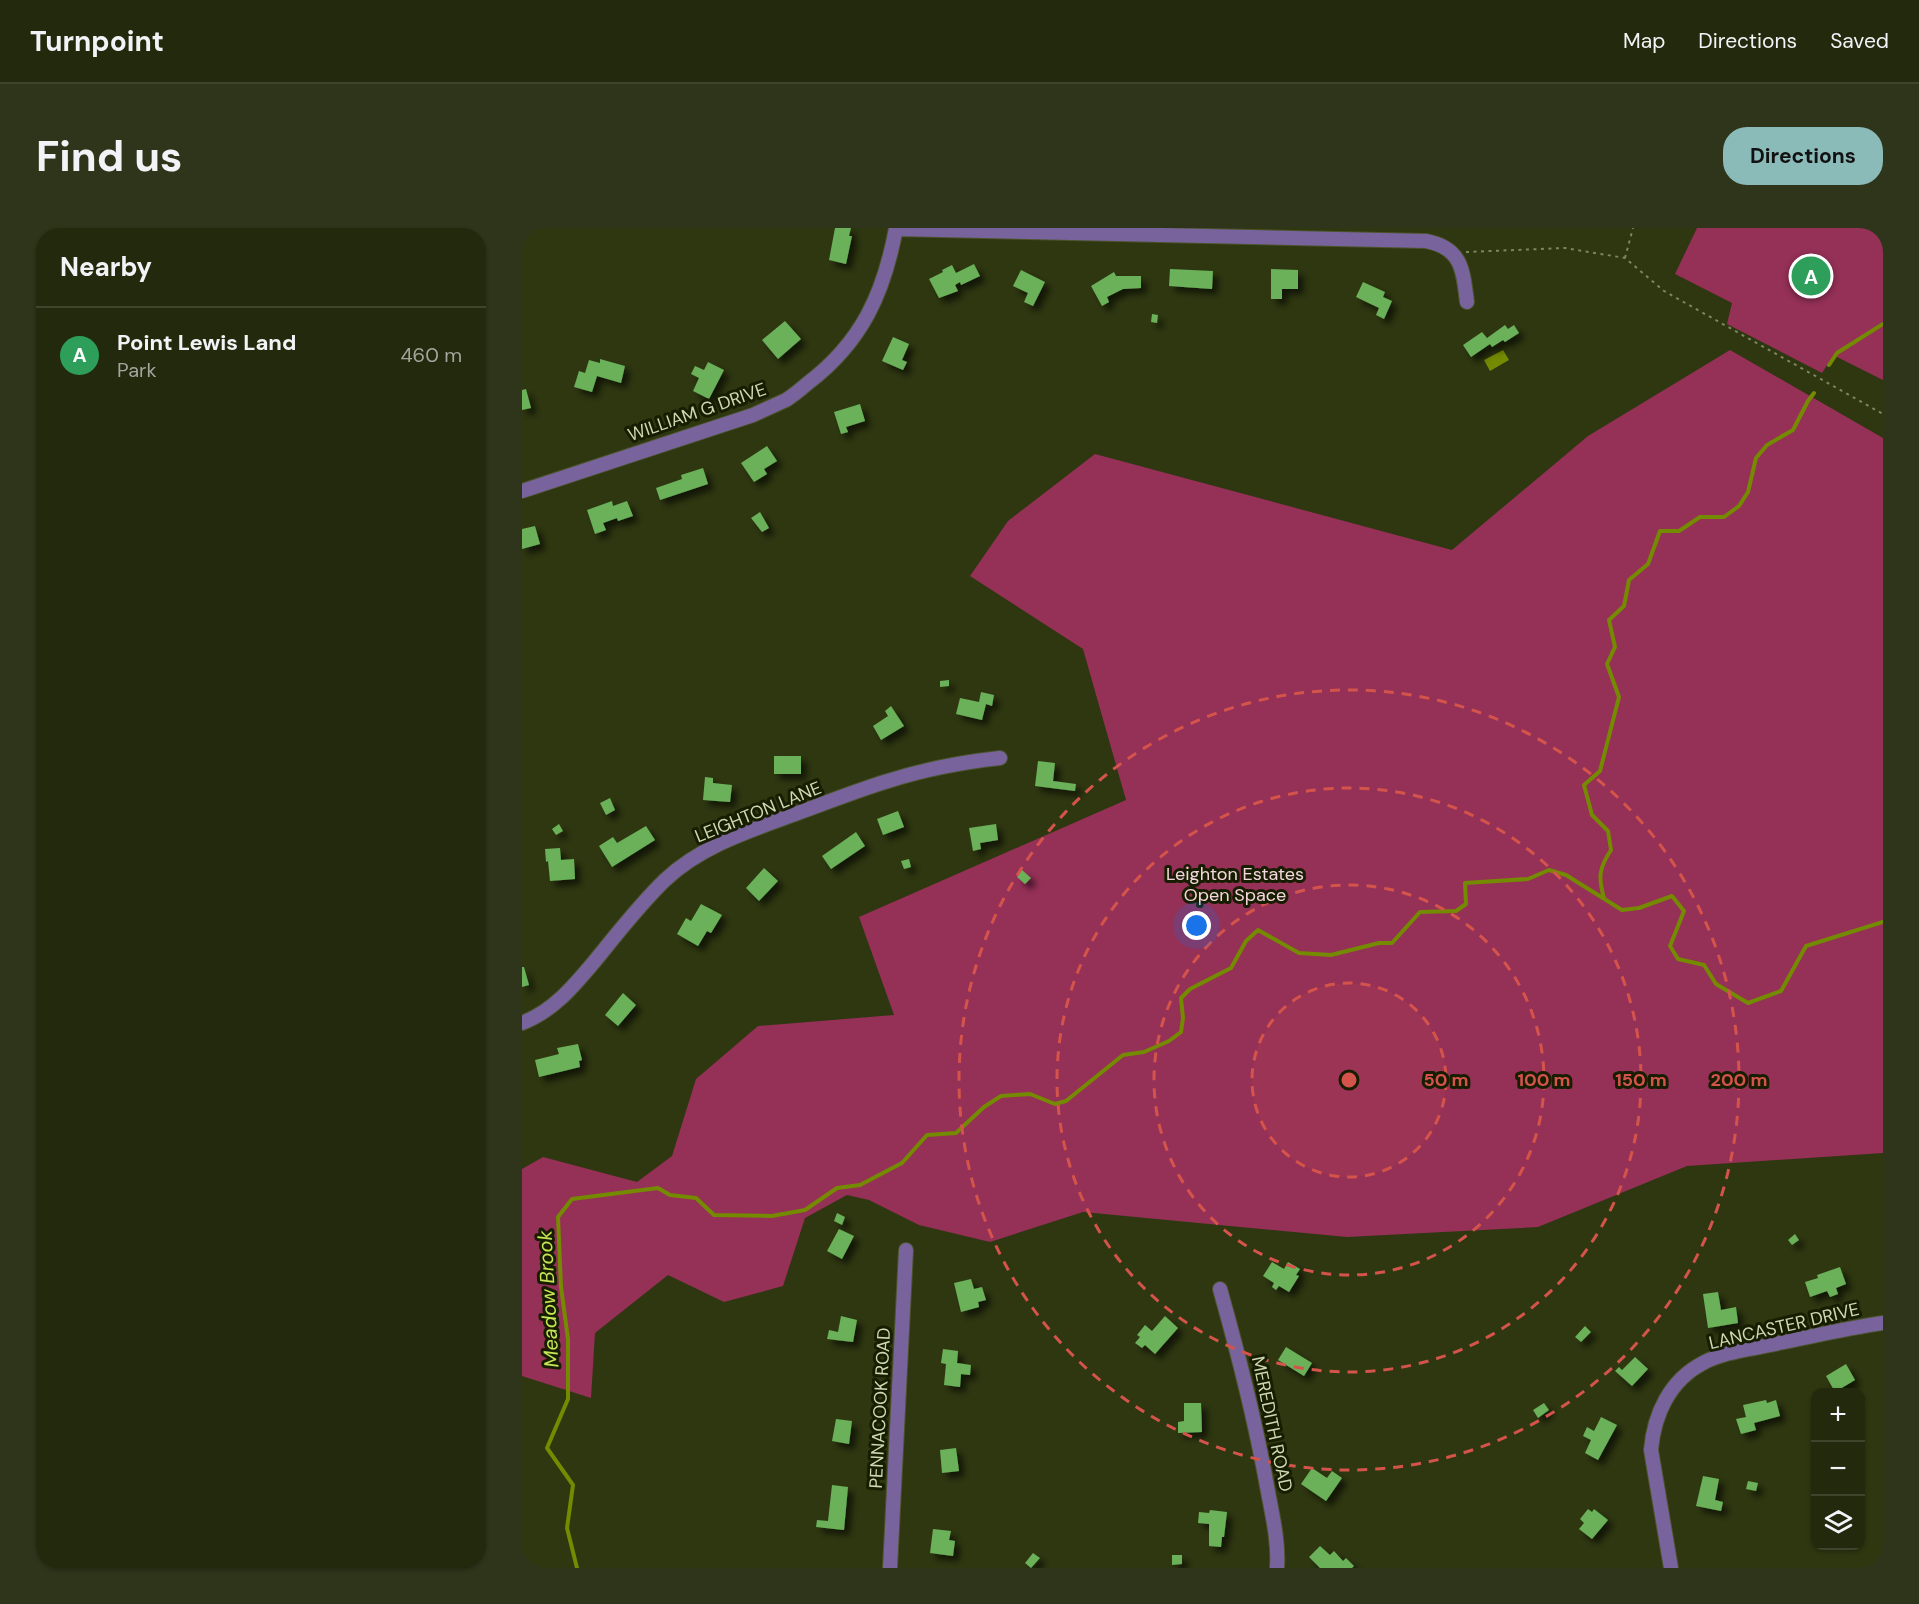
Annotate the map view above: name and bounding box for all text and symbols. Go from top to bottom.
text: Turnpoint [30,23,164,60]
text: Map [1623,27,1665,55]
text: Directions [1698,27,1797,55]
text: Saved [1830,27,1889,55]
button: Directions [1723,127,1883,185]
text: Find us [36,129,182,184]
text: Nearby [60,250,152,284]
pin: A [1792,254,1830,298]
text: Point Lewis Land [117,328,296,357]
text: A [72,342,87,368]
text: 460 m [400,342,462,368]
text: Park [117,357,157,383]
street label: WILLIAM G DRIVE [625,377,769,447]
street label: LEIGHTON LANE [691,776,825,848]
park label: Leighton Estates Open Space [1166,862,1304,907]
your location [1182,911,1211,940]
text: 50 m [1423,1068,1469,1092]
text: 100 m [1517,1068,1571,1092]
text: 150 m [1615,1068,1667,1092]
text: 200 m [1711,1068,1767,1092]
centre of rings [1339,1070,1359,1090]
water label: Meadow Brook [531,1229,565,1368]
street label: LANCASTER DRIVE [1706,1297,1862,1355]
street label: PENNACOOK ROAD [864,1327,896,1489]
street label: MEREDITH ROAD [1246,1354,1298,1494]
map controls [1811,1388,1865,1550]
button: + [1811,1388,1865,1442]
button: − [1811,1442,1865,1496]
button: layers [1811,1496,1865,1550]

